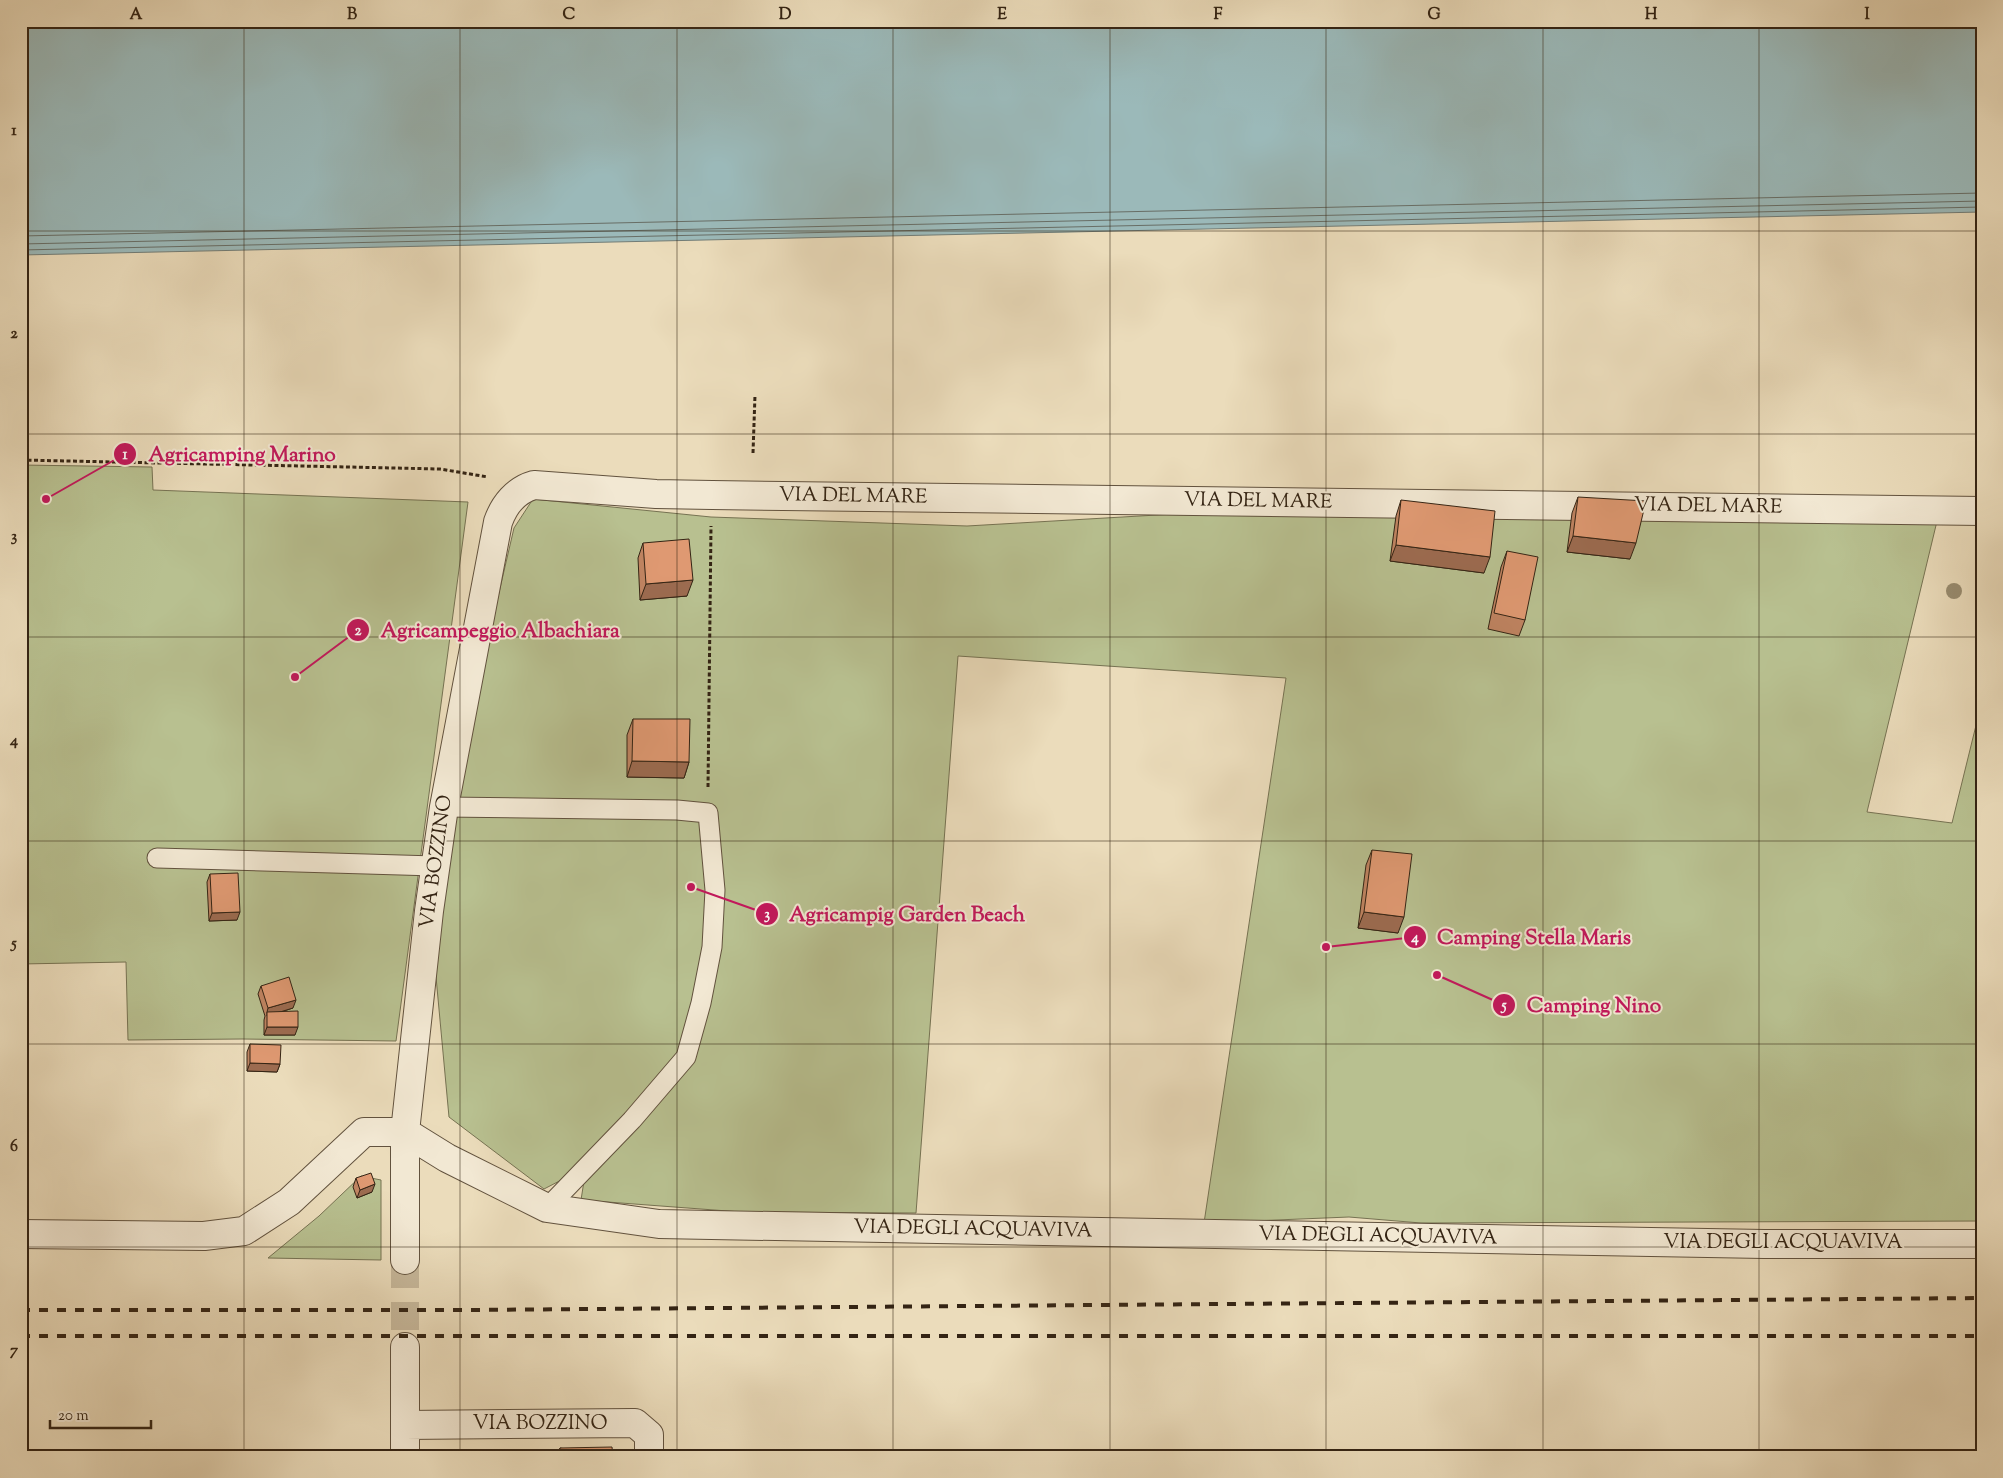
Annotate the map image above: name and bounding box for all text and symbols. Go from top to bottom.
text: A [130,4,143,27]
text: B [347,4,357,27]
text: C [563,4,576,27]
text: D [779,4,792,27]
text: E [997,4,1007,27]
text: F [1214,4,1223,27]
text: G [1427,4,1441,27]
text: H [1645,4,1658,27]
text: I [1864,4,1870,27]
text: 1 [11,120,17,143]
text: 2 [10,323,18,346]
callout: Agricamping Marino [113,436,345,472]
text: Agricamping Marino [148,441,336,471]
text: 1 [122,445,128,466]
street label: VIA DEL MARE [779,481,927,513]
street label: VIA DEL MARE [1184,486,1332,518]
street label: VIA DEL MARE [1634,491,1782,523]
text: 3 [11,526,18,549]
callout: Agricampeggio Albachiara [345,612,629,648]
text: Agricampeggio Albachiara [380,617,620,647]
text: 2 [354,621,362,642]
text: 4 [9,730,18,753]
street label: VIA BOZZINO [413,793,461,931]
callout: Agricampig Garden Beach [754,896,1035,932]
text: Agricampig Garden Beach [789,901,1026,931]
text: 3 [764,905,770,926]
callout: Camping Stella Maris [1402,919,1641,955]
text: Camping Stella Maris [1437,924,1631,954]
text: 4 [1410,928,1419,949]
text: 5 [9,933,17,956]
callout: Camping Nino [1492,987,1671,1023]
text: Camping Nino [1527,992,1662,1022]
text: 5 [1500,996,1507,1017]
text: 6 [10,1136,18,1159]
street label: VIA DEGLI ACQUAVIVA [853,1213,1093,1247]
street label: VIA DEGLI ACQUAVIVA [1258,1220,1498,1254]
street label: VIA DEGLI ACQUAVIVA [1663,1229,1903,1258]
text: 7 [10,1340,19,1363]
scale bar [50,1398,151,1430]
text: 20 m [58,1406,89,1427]
street label: VIA BOZZINO [473,1410,607,1439]

